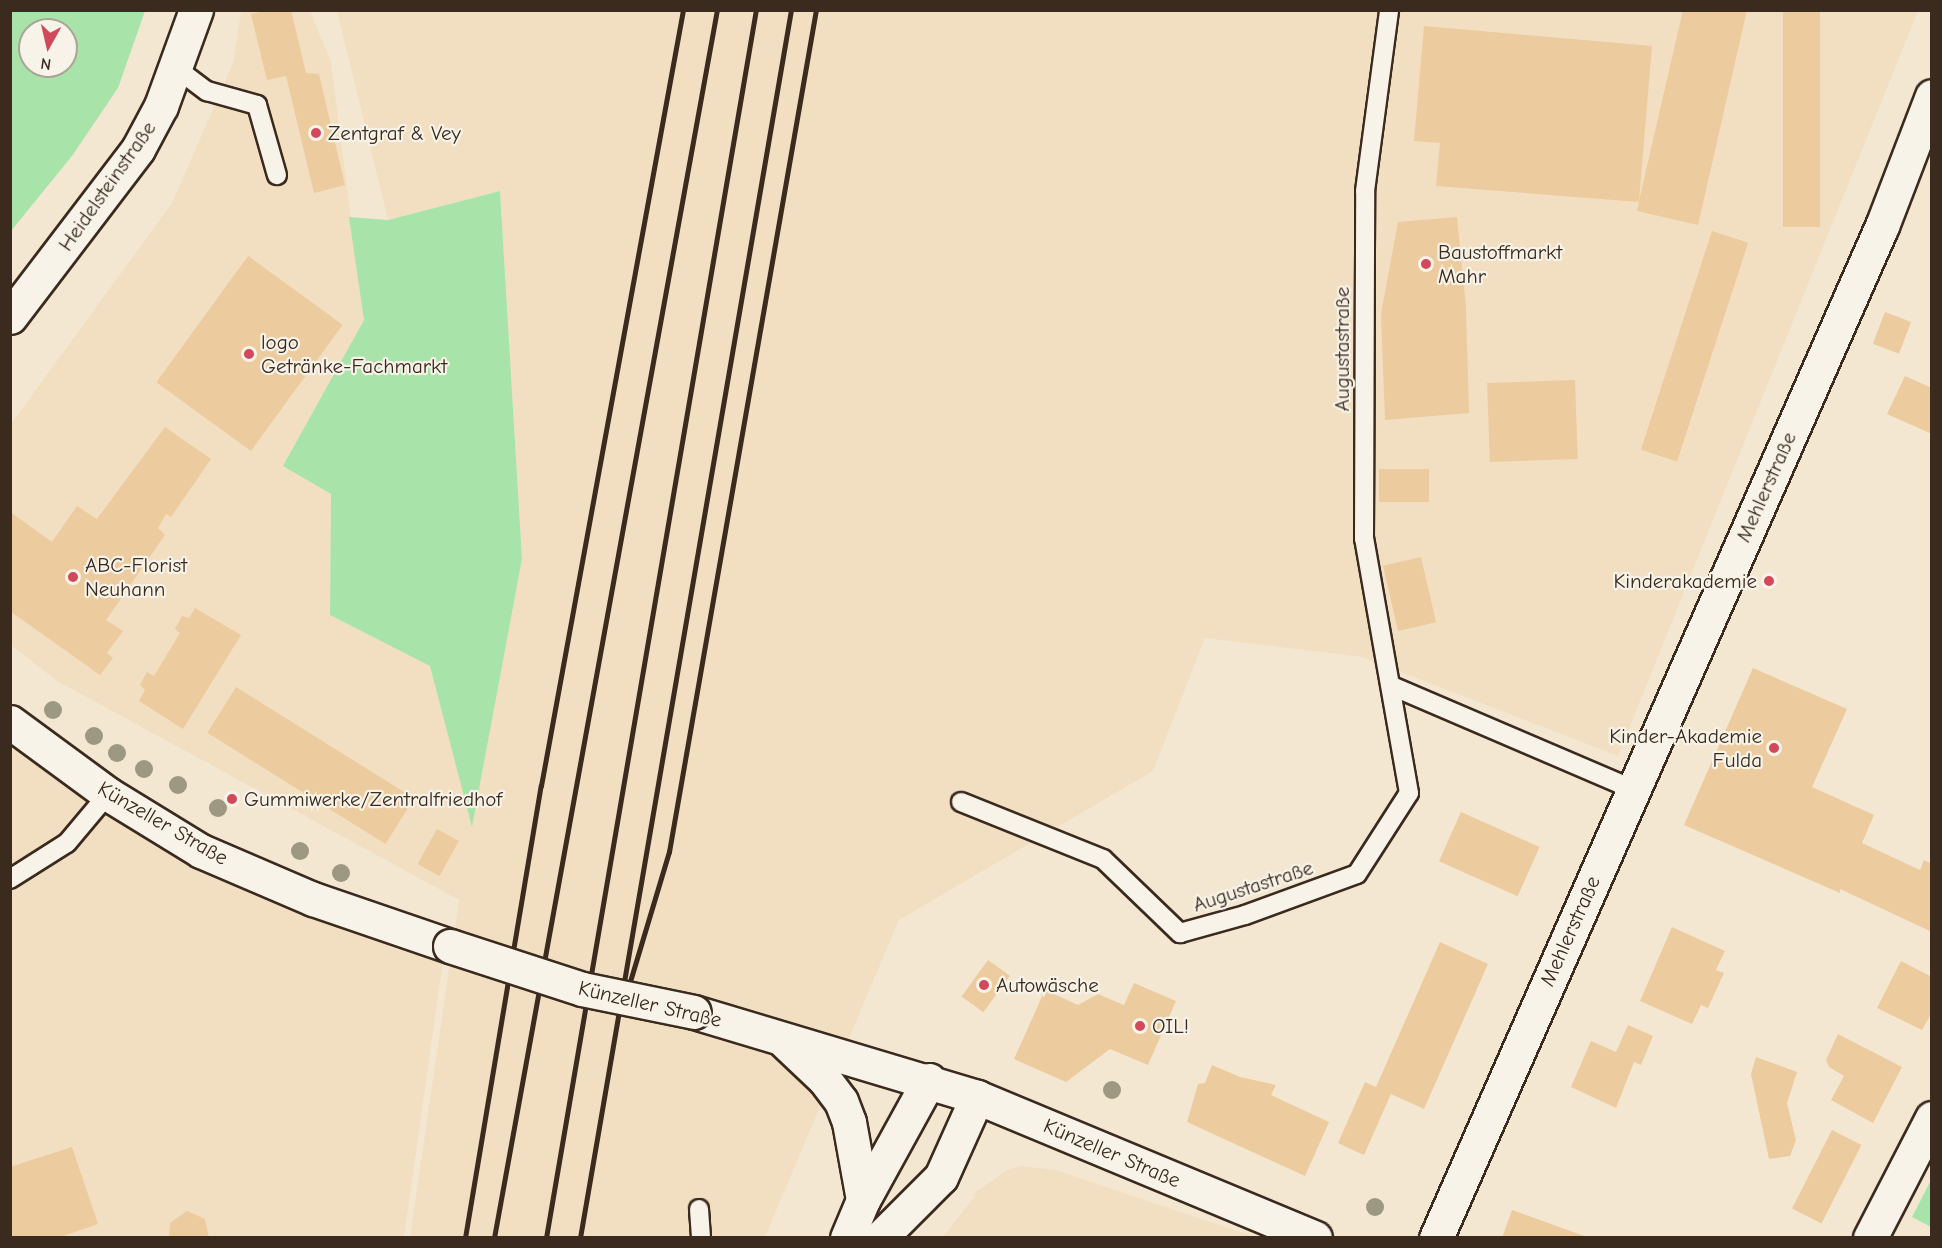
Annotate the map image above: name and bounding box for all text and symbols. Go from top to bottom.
north arrow [18,18,78,78]
text: N [39,54,52,73]
street label: Heidelsteinstraße [53,116,161,256]
place label: Zentgraf & Vey [328,120,461,146]
marker: Zentgraf & Vey [309,126,323,140]
place label: Baustoffmarkt Mahr [1438,239,1562,289]
marker: Baustoffmarkt Mahr [1419,257,1433,271]
street label: Augustastraße [1329,287,1355,411]
place label: logo Getränke-Fachmarkt [261,329,447,379]
marker: logo Getränke-Fachmarkt [242,347,256,361]
street label: Mehlerstraße [1731,428,1801,546]
place label: ABC-Florist Neuhann [85,552,187,602]
place label: Kinderakademie [1614,568,1757,594]
marker: ABC-Florist Neuhann [66,570,80,584]
marker: Kinderakademie [1762,574,1776,588]
place label: Kinder-Akademie Fulda [1609,723,1762,773]
marker: Kinder-Akademie Fulda [1767,741,1781,755]
street label: Künzeller Straße [93,776,233,870]
place label: Gummiwerke/Zentralfriedhof [244,786,502,812]
marker: Gummiwerke/Zentralfriedhof [225,792,239,806]
street label: Augustastraße [1190,855,1316,917]
street label: Mehlerstraße [1535,872,1605,990]
place label: Autowäsche [996,972,1099,998]
street label: Künzeller Straße [576,975,724,1033]
marker: Autowäsche [977,978,991,992]
place label: OIL! [1152,1013,1189,1039]
marker: OIL! [1133,1019,1147,1033]
street label: Künzeller Straße [1040,1113,1184,1193]

